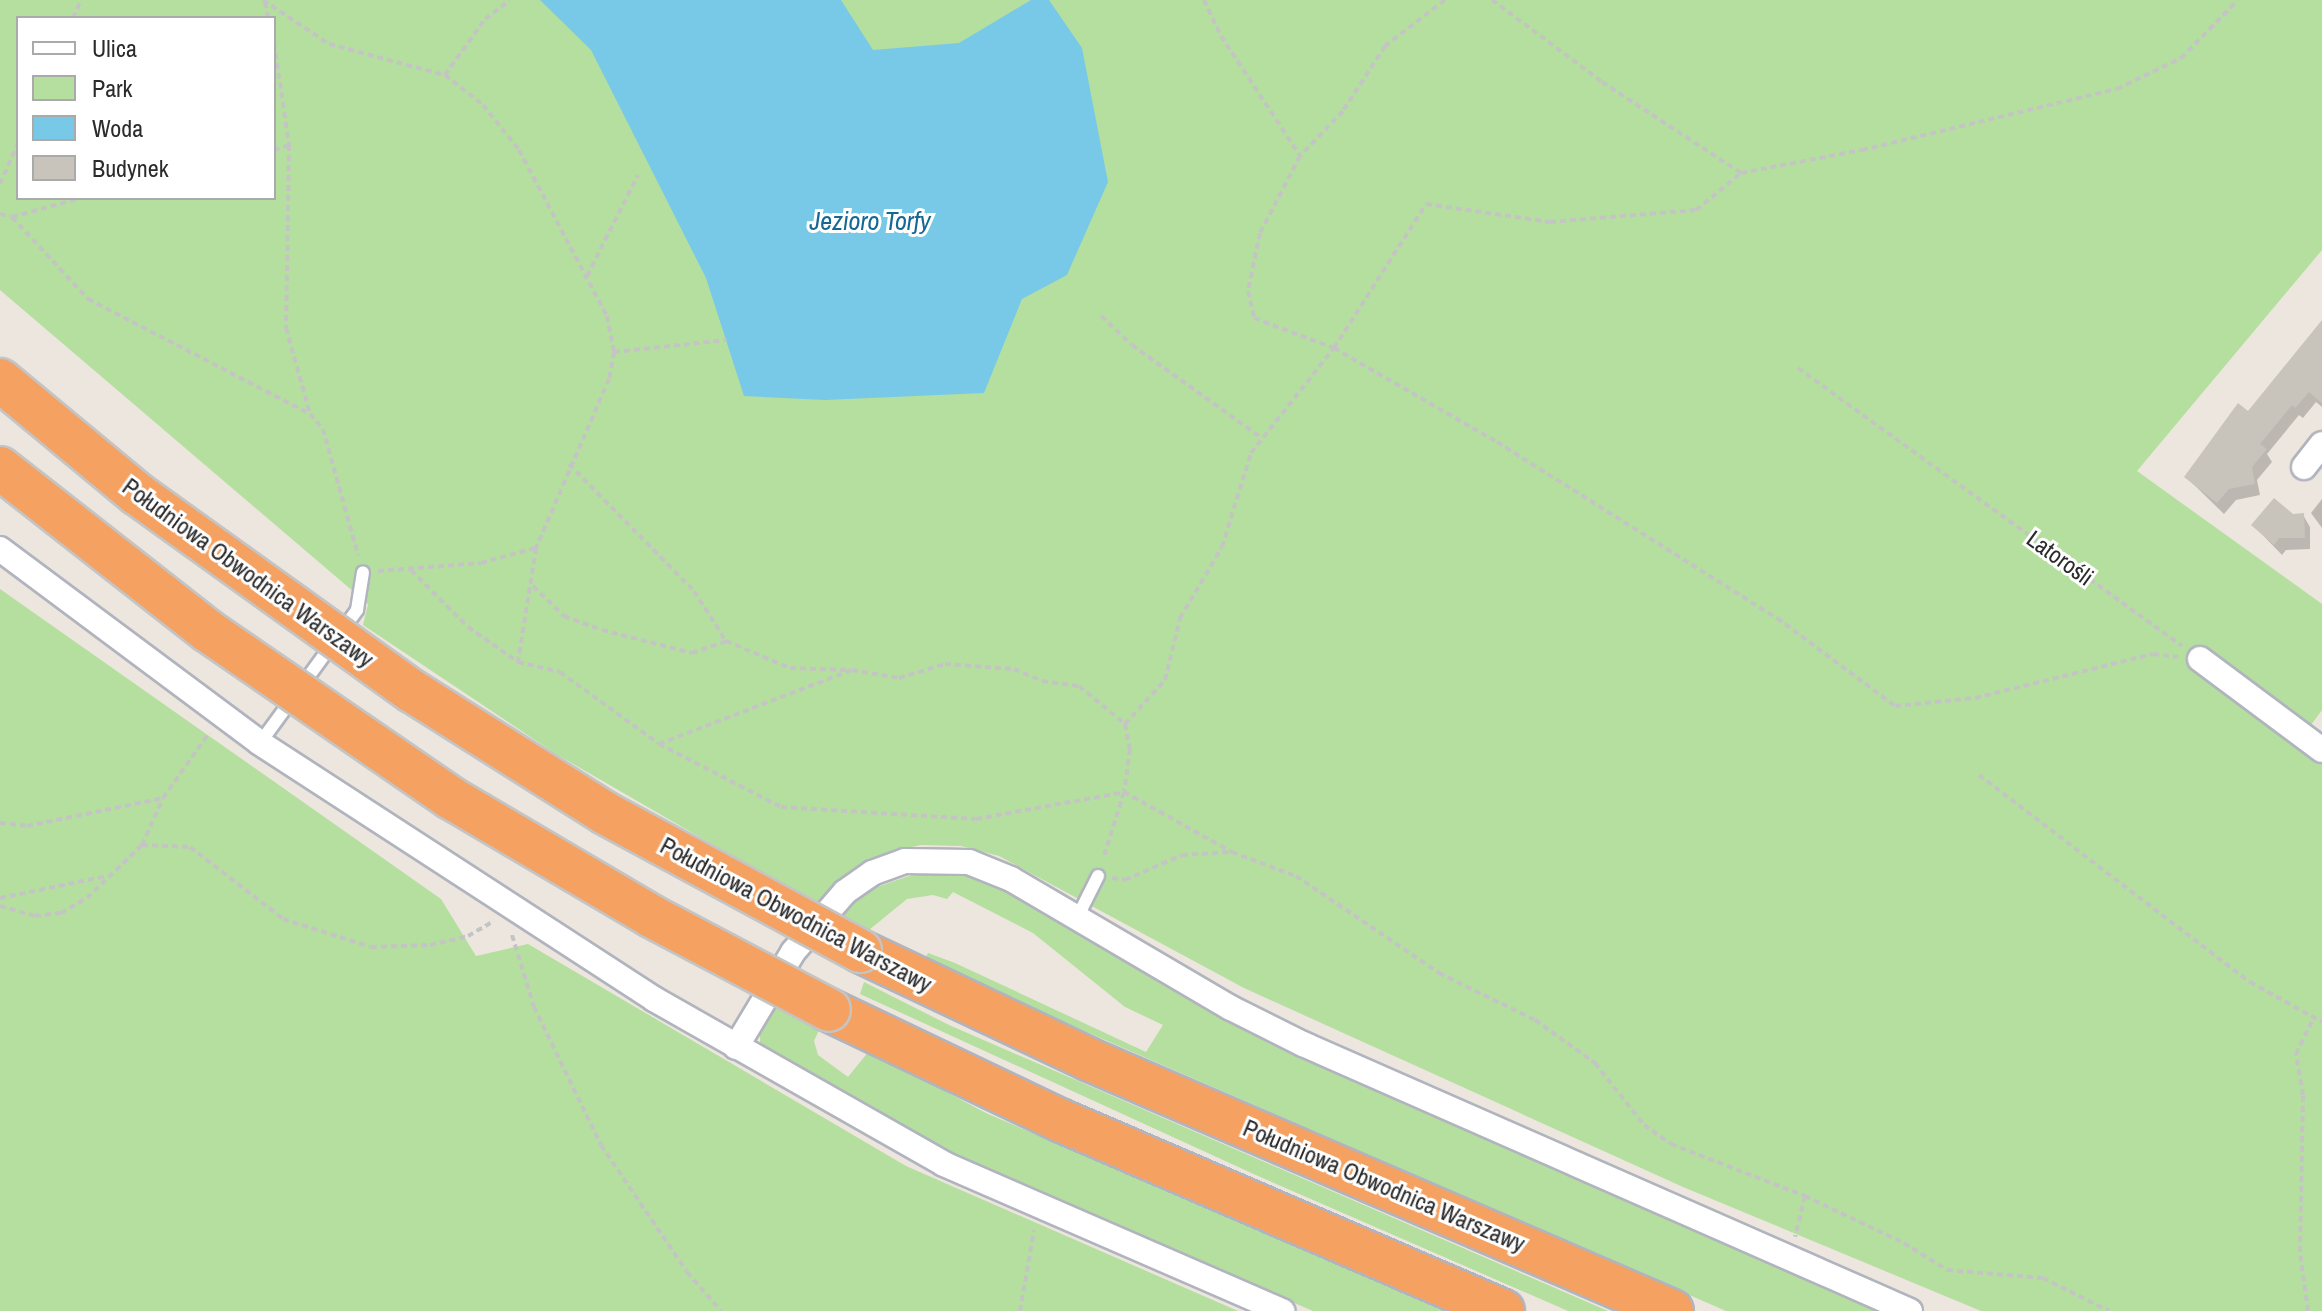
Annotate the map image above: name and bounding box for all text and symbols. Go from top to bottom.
legend [16,16,276,200]
text: Ulica [92,32,137,64]
text: Park [92,72,132,104]
text: Woda [92,112,143,144]
text: Budynek [92,152,169,184]
water label: Jezioro Torfy [809,205,931,237]
street label: Południowa Obwodnica Warszawy [117,472,379,674]
street label: Latorośli [2021,524,2099,592]
street label: Południowa Obwodnica Warszawy [655,831,937,999]
street label: Południowa Obwodnica Warszawy [1239,1113,1529,1259]

